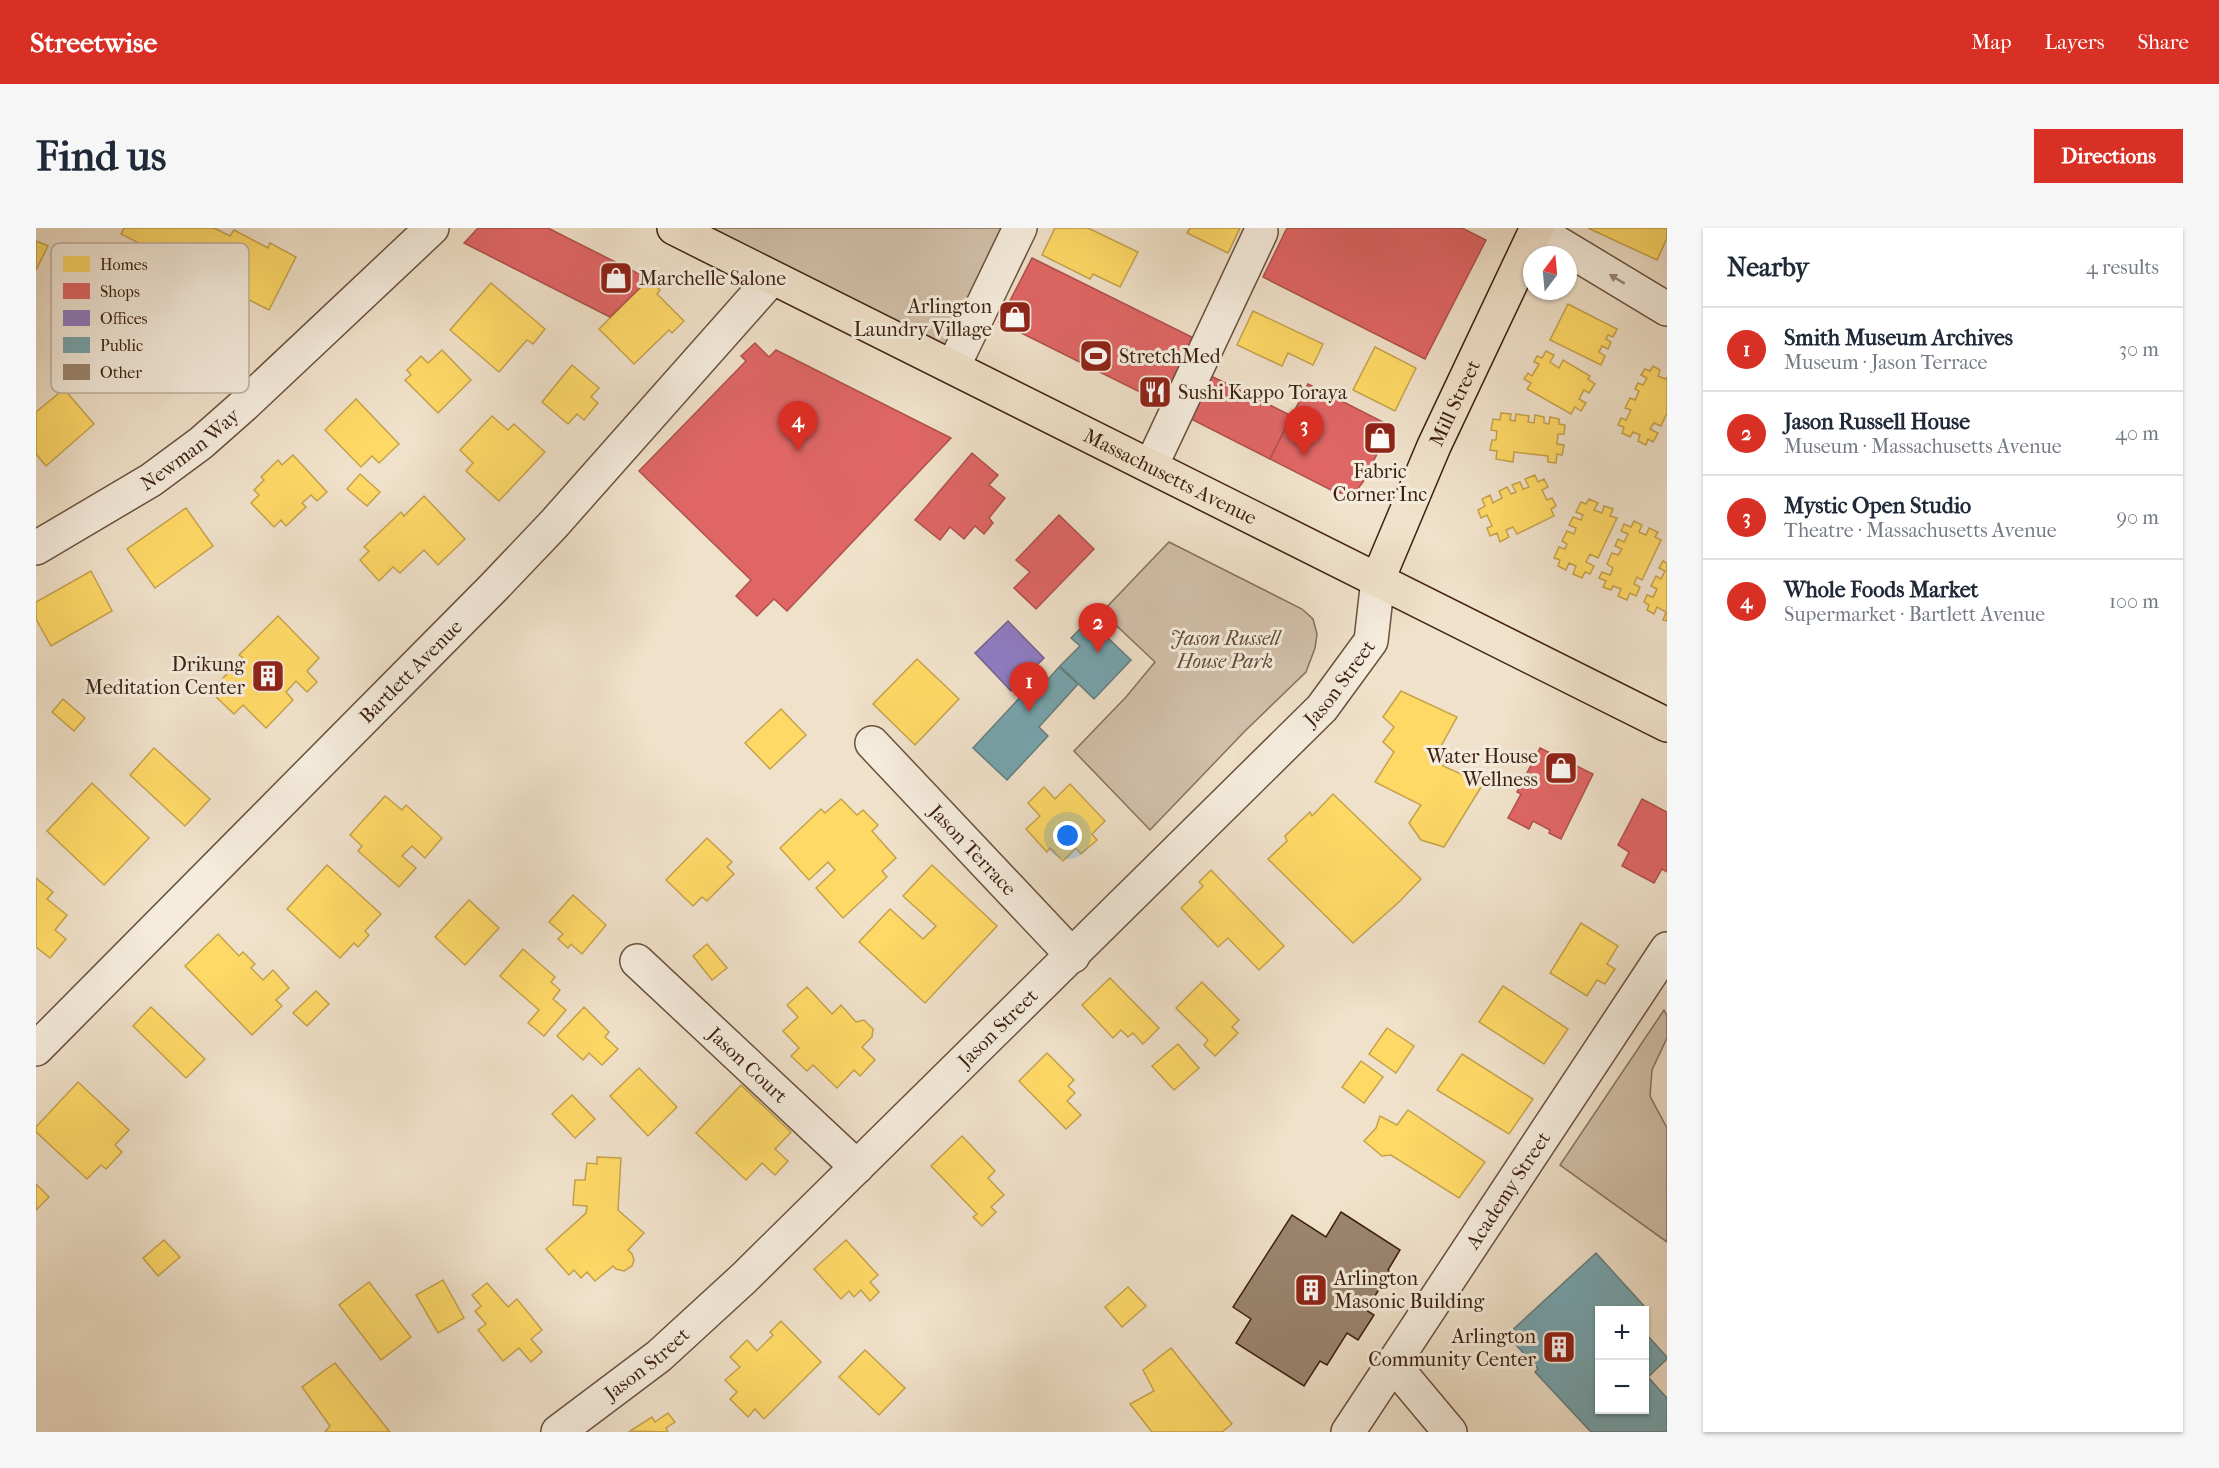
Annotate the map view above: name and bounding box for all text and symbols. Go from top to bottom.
text: Streetwise [30,26,157,59]
text: Map [1971,30,2012,54]
text: Layers [2045,30,2104,54]
text: Share [2137,30,2189,54]
button: Directions [2034,129,2183,183]
text: Find us [36,132,166,181]
legend [51,243,249,393]
north arrow [1523,246,1577,300]
text: Nearby [1727,252,1809,283]
text: Homes [100,255,148,274]
text: 4 results [2086,256,2159,279]
shop icon: Marchelle Salone [598,260,634,296]
place label: Marchelle Salone [639,267,786,290]
one-way arrow [1609,273,1625,284]
text: Shops [100,282,140,301]
place label: Arlington Laundry Village [854,295,992,341]
shop icon: Arlington Laundry Village [997,299,1033,335]
text: Offices [100,309,148,328]
text: Smith Museum Archives [1784,325,2013,351]
text: Public [100,336,143,355]
sports icon: StretchMed [1078,338,1114,374]
text: 1 [1743,338,1750,361]
text: 30 m [2119,338,2159,361]
place label: StretchMed [1119,345,1222,368]
text: Museum · Jason Terrace [1784,351,1988,374]
street label: Mill Street [1424,356,1485,450]
text: Other [100,363,142,382]
restaurant icon: Sushi Kappo Toraya [1137,374,1173,410]
place label: Sushi Kappo Toraya [1178,381,1348,404]
pin: 4 [778,402,818,451]
street label: Newman Way [136,403,245,495]
pin: 3 [1284,406,1324,456]
text: Jason Russell House [1784,409,1970,435]
shop icon: Fabric Corner Inc [1362,420,1398,456]
text: 2 [1741,422,1752,445]
text: 40 m [2115,422,2159,445]
street label: Massachusetts Avenue [1080,423,1261,529]
text: Museum · Massachusetts Avenue [1784,435,2062,458]
place label: Fabric Corner Inc [1333,460,1427,506]
text: Mystic Open Studio [1784,493,1971,519]
text: 3 [1742,506,1751,529]
text: 90 m [2117,506,2159,529]
text: Theatre · Massachusetts Avenue [1784,519,2057,542]
text: Whole Foods Market [1784,577,1978,603]
text: 4 [1741,590,1752,613]
text: 100 m [2109,590,2159,613]
text: Supermarket · Bartlett Avenue [1784,603,2045,626]
pin: 2 [1078,604,1118,653]
street label: Bartlett Avenue [354,615,467,728]
park label: Jason Russell House Park [1170,627,1282,673]
street label: Jason Street [1298,635,1380,732]
place label: Drikung Meditation Center [85,653,245,699]
building icon: Drikung Meditation Center [250,658,286,694]
pin: 1 [1010,662,1048,712]
place label: Water House Wellness [1426,745,1538,791]
shop icon: Water House Wellness [1543,750,1579,786]
street label: Jason Terrace [923,798,1021,900]
your location [1053,821,1082,850]
street label: Jason Street [952,984,1042,1073]
street label: Jason Court [702,1021,792,1108]
street label: Academy Street [1460,1127,1555,1254]
place label: Arlington Masonic Building [1333,1267,1484,1313]
building icon: Arlington Masonic Building [1293,1272,1329,1308]
map controls [1595,1306,1649,1414]
button: + [1595,1306,1649,1360]
street label: Jason Street [598,1323,694,1406]
place label: Arlington Community Center [1368,1325,1536,1371]
building icon: Arlington Community Center [1541,1329,1577,1365]
button: − [1595,1360,1649,1414]

